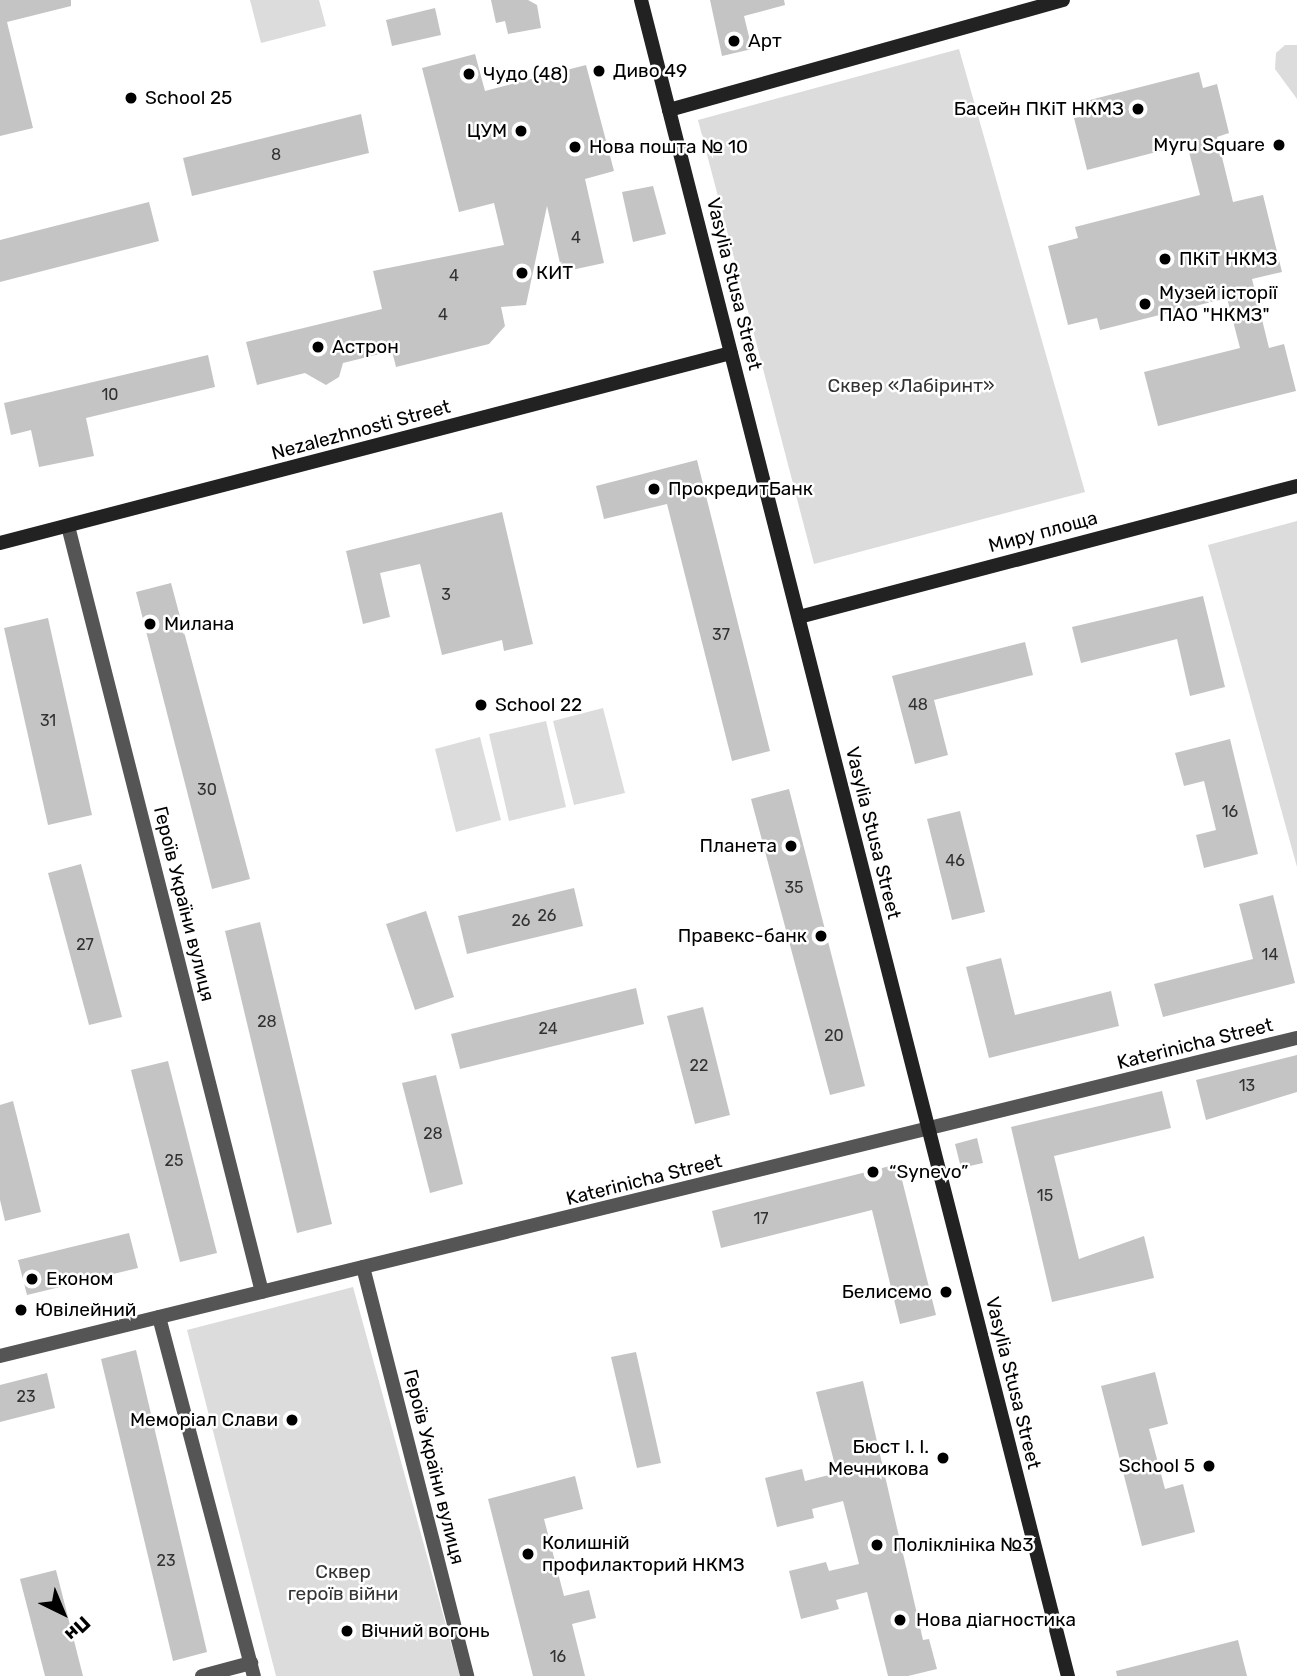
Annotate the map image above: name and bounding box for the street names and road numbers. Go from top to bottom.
street label: Vasylia Stusa Street [702,196,766,372]
street label: Nezalezhnosti Street [269,395,453,465]
street label: Миру площа [986,507,1100,557]
street label: Vasylia Stusa Street [841,745,905,921]
street label: Героїв України вулиця [149,804,219,1004]
street label: Katerinicha Street [1115,1014,1275,1074]
street label: Katerinicha Street [564,1150,724,1210]
street label: Vasylia Stusa Street [981,1295,1045,1471]
street label: Героїв України вулиця [399,1367,469,1567]

